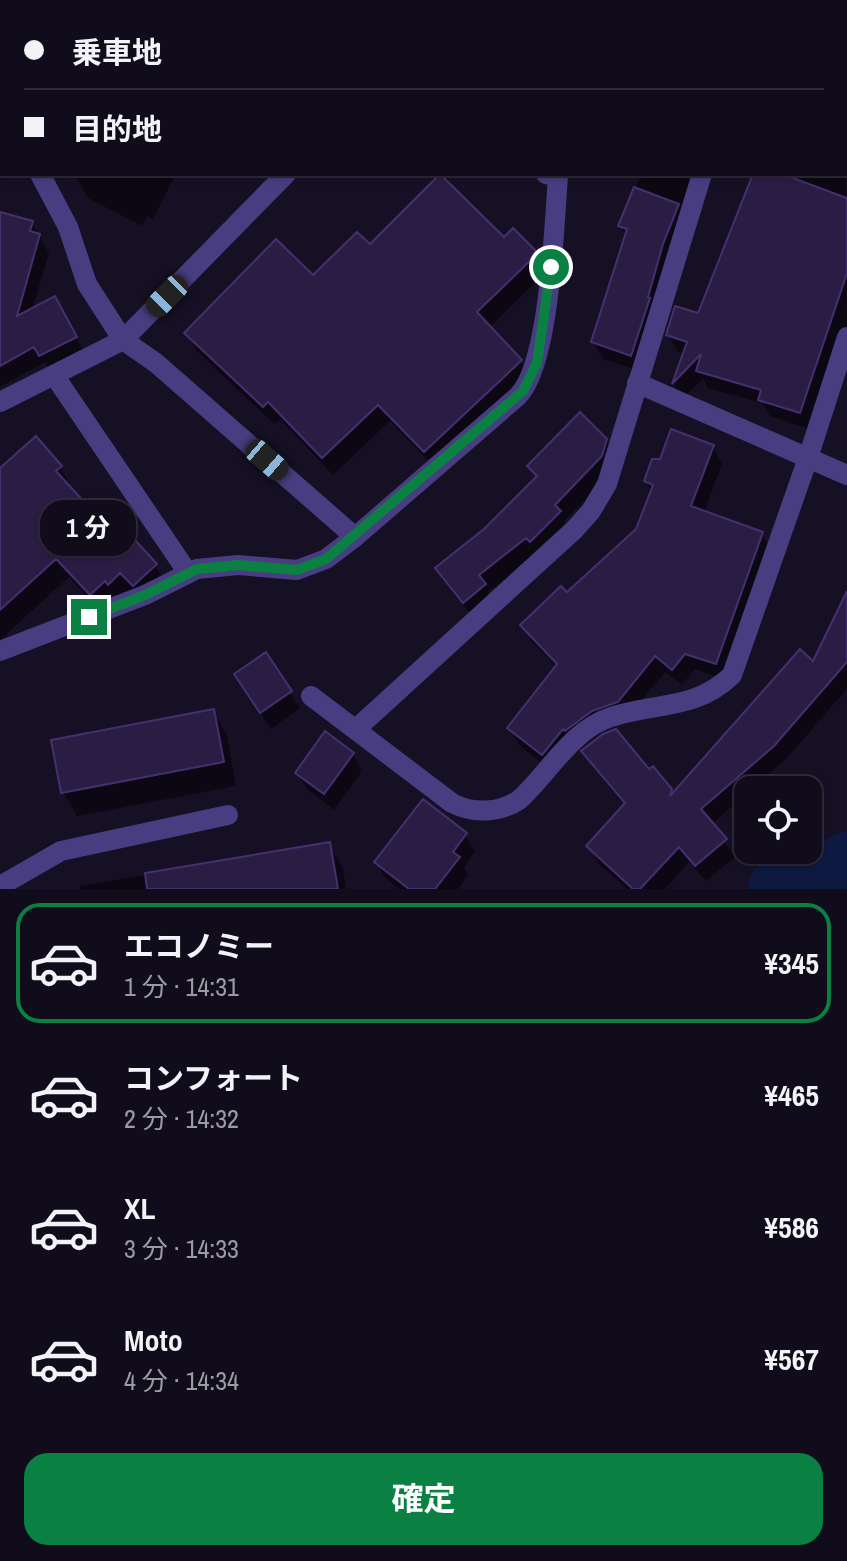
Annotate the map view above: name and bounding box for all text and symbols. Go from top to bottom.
text: 乗車地 [72,32,162,72]
text: 目的地 [72,109,162,149]
route start [533,249,569,285]
car [142,271,192,321]
car [241,435,293,485]
callout: 1 分 [41,501,137,557]
text: 1 分 [66,510,110,545]
route end [71,599,107,635]
map controls [734,776,822,864]
button: locate [734,776,822,864]
text: エコノミー [124,926,274,966]
icon: car [28,927,100,999]
text: ¥345 [764,943,819,983]
text: 1 分 · 14:31 [124,969,239,1004]
text: コンフォート [124,1058,303,1098]
icon: car [28,1059,100,1131]
text: ¥465 [764,1075,819,1115]
text: 2 分 · 14:32 [124,1101,239,1136]
text: XL [124,1188,155,1228]
icon: car [28,1191,100,1263]
text: ¥586 [764,1207,819,1247]
text: 3 分 · 14:33 [124,1231,239,1266]
text: Moto [124,1320,183,1360]
icon: car [28,1323,100,1395]
text: ¥567 [764,1339,819,1379]
text: 4 分 · 14:34 [124,1363,239,1398]
button: 確定 [24,1453,823,1545]

